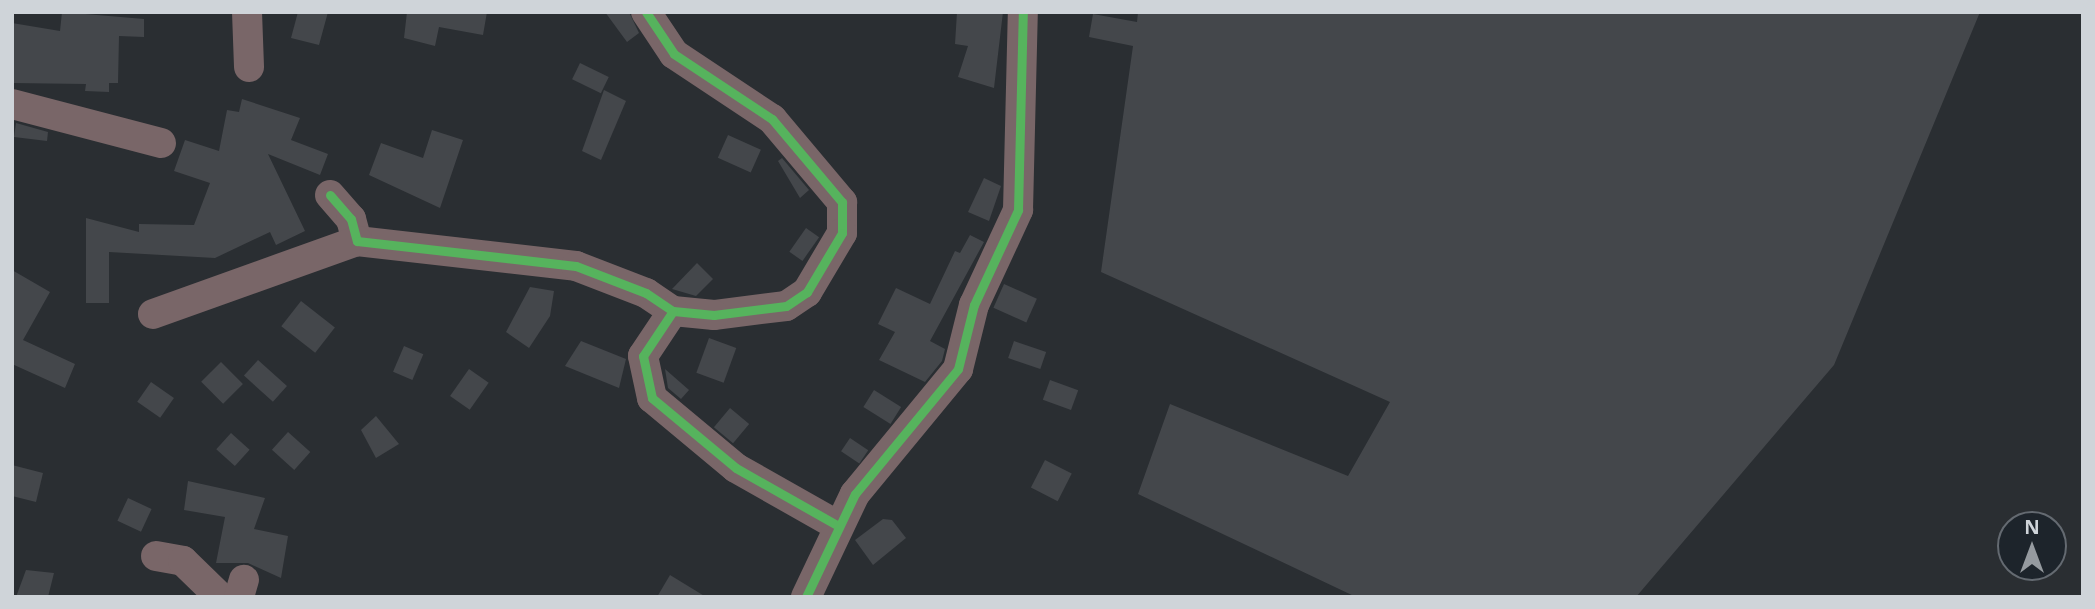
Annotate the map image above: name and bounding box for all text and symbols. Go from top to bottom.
north arrow [1997,511,2067,581]
text: N [2024,514,2040,540]

